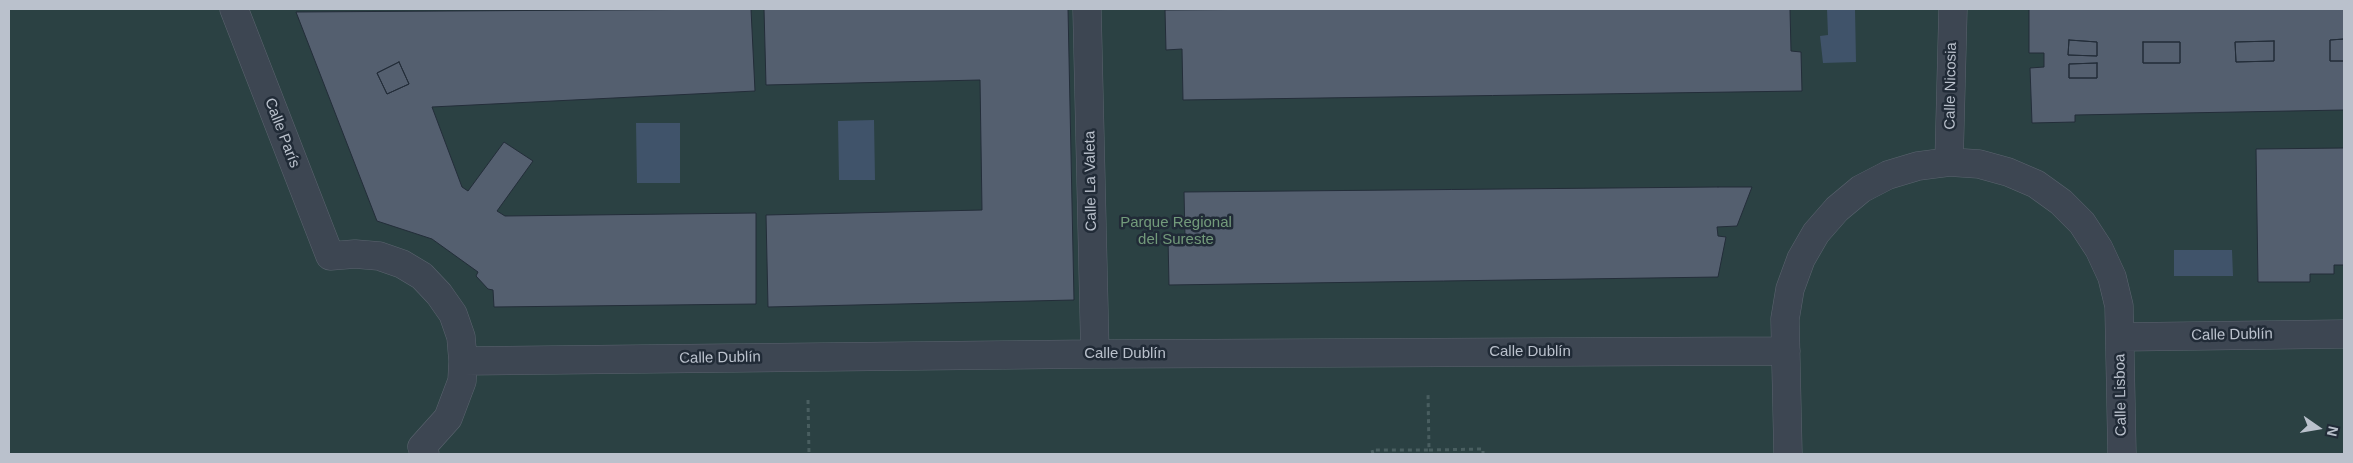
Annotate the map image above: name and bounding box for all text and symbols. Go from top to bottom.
street label: Calle Nicosia [1941,42,1961,130]
street label: Calle París [260,96,304,170]
street label: Calle La Valeta [1081,131,1101,231]
park label: Parque Regional del Sureste [1120,214,1232,249]
street label: Calle Dublín [2191,325,2273,345]
street label: Calle Dublín [1489,343,1571,361]
street label: Calle Dublín [1084,345,1166,363]
street label: Calle Dublín [679,348,761,368]
street label: Calle Lisboa [2111,354,2131,436]
north arrow [2293,403,2343,453]
text: N [2324,425,2342,438]

